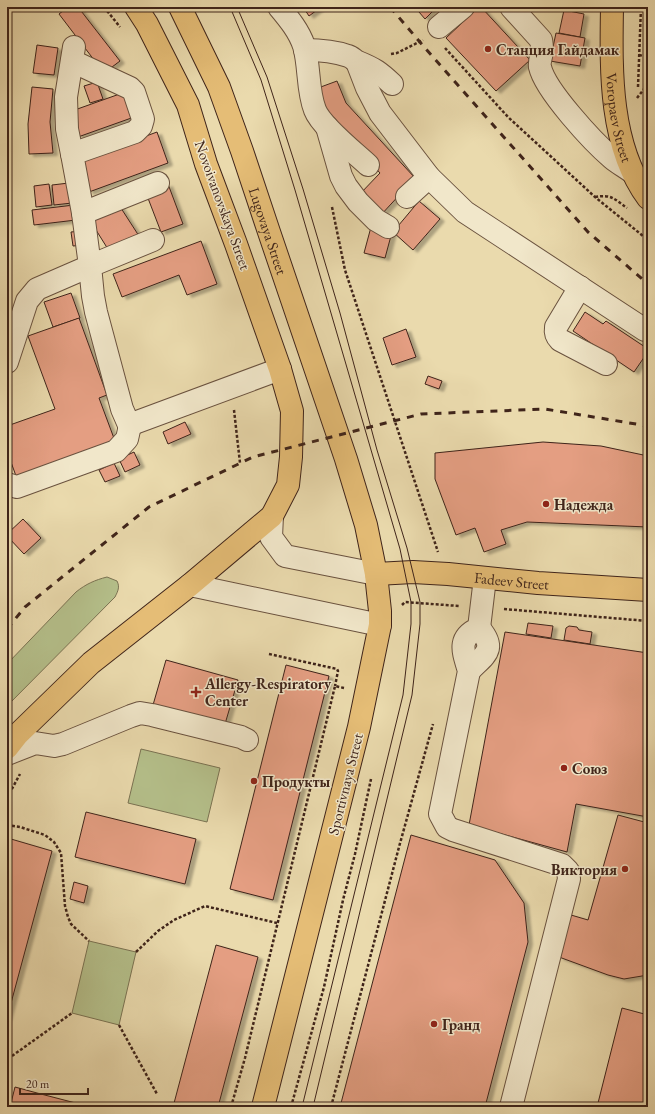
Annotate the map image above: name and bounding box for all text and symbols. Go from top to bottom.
place label: Станция Гайдамак [496,40,620,59]
marker: Станция Гайдамак [483,44,493,54]
street label: Voropaev Street [603,72,637,165]
street label: Novoivanovskaya Street [191,138,255,273]
street label: Lugovaya Street [245,185,292,277]
place label: Надежда [554,495,614,514]
marker: Надежда [541,499,551,509]
street label: Fadeev Street [473,567,550,593]
place label: Allergy-Respiratory Center [204,674,332,710]
marker: Allergy-Respiratory Center [190,686,202,698]
street label: Sportivnaya Street [323,731,367,837]
place label: Союз [572,759,607,778]
marker: Союз [559,763,569,773]
place label: Продукты [262,772,330,791]
marker: Продукты [249,776,259,786]
place label: Виктория [551,860,617,879]
marker: Виктория [620,864,630,874]
place label: Гранд [442,1015,480,1034]
marker: Гранд [429,1019,439,1029]
scale bar [20,1070,88,1096]
text: 20 m [26,1076,50,1092]

